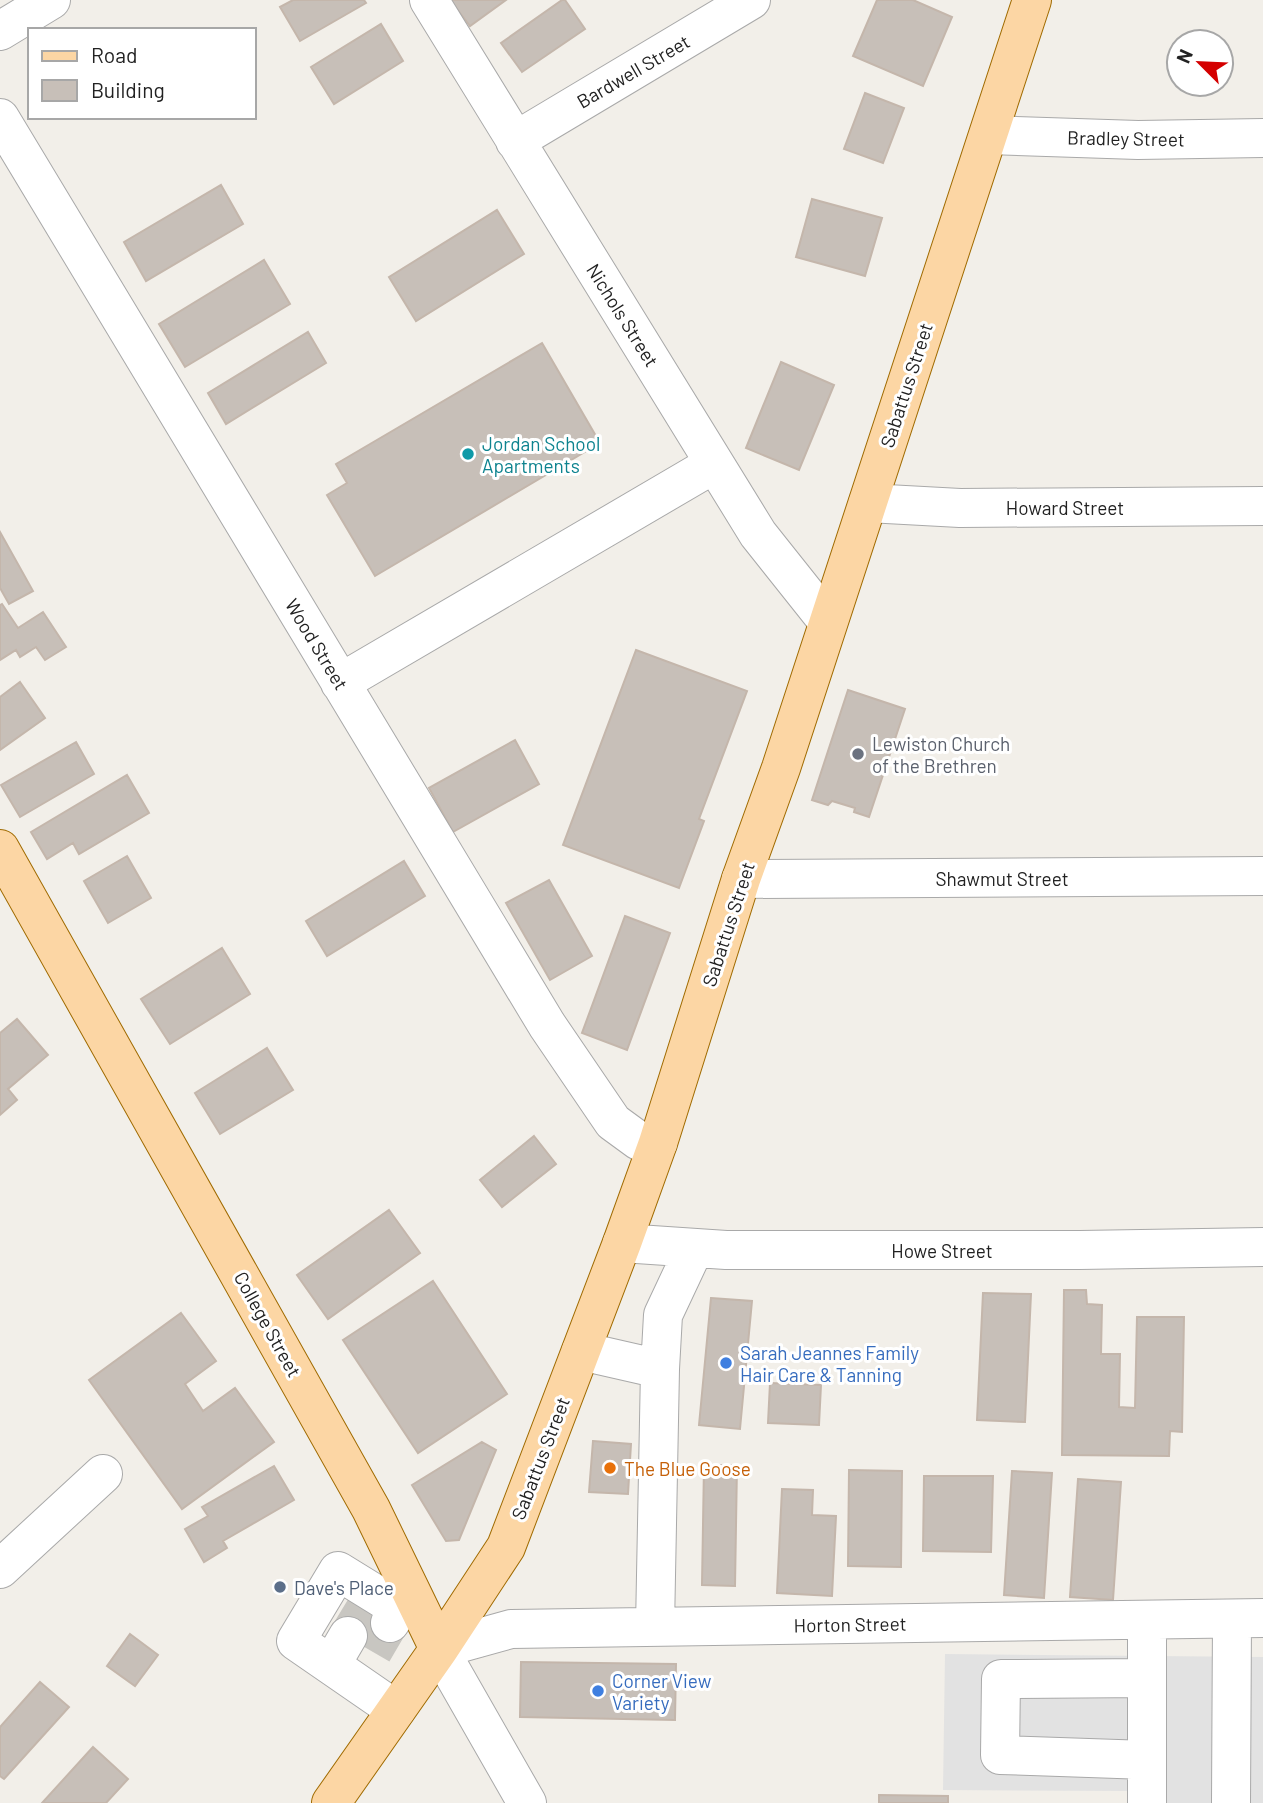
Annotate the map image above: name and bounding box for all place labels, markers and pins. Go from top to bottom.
place label: Jordan School Apartments [482,432,600,477]
marker: Jordan School Apartments [460,446,476,462]
place label: Lewiston Church of the Brethren [872,732,1010,777]
marker: Lewiston Church of the Brethren [850,746,866,762]
place label: Sarah Jeannes Family Hair Care & Tanning [740,1341,919,1386]
marker: Sarah Jeannes Family Hair Care & Tanning [718,1355,734,1371]
place label: The Blue Goose [624,1457,751,1480]
marker: The Blue Goose [602,1460,618,1476]
place label: Dave's Place [294,1576,394,1599]
marker: Dave's Place [272,1579,288,1595]
place label: Corner View Variety [612,1669,712,1714]
marker: Corner View Variety [590,1683,606,1699]

